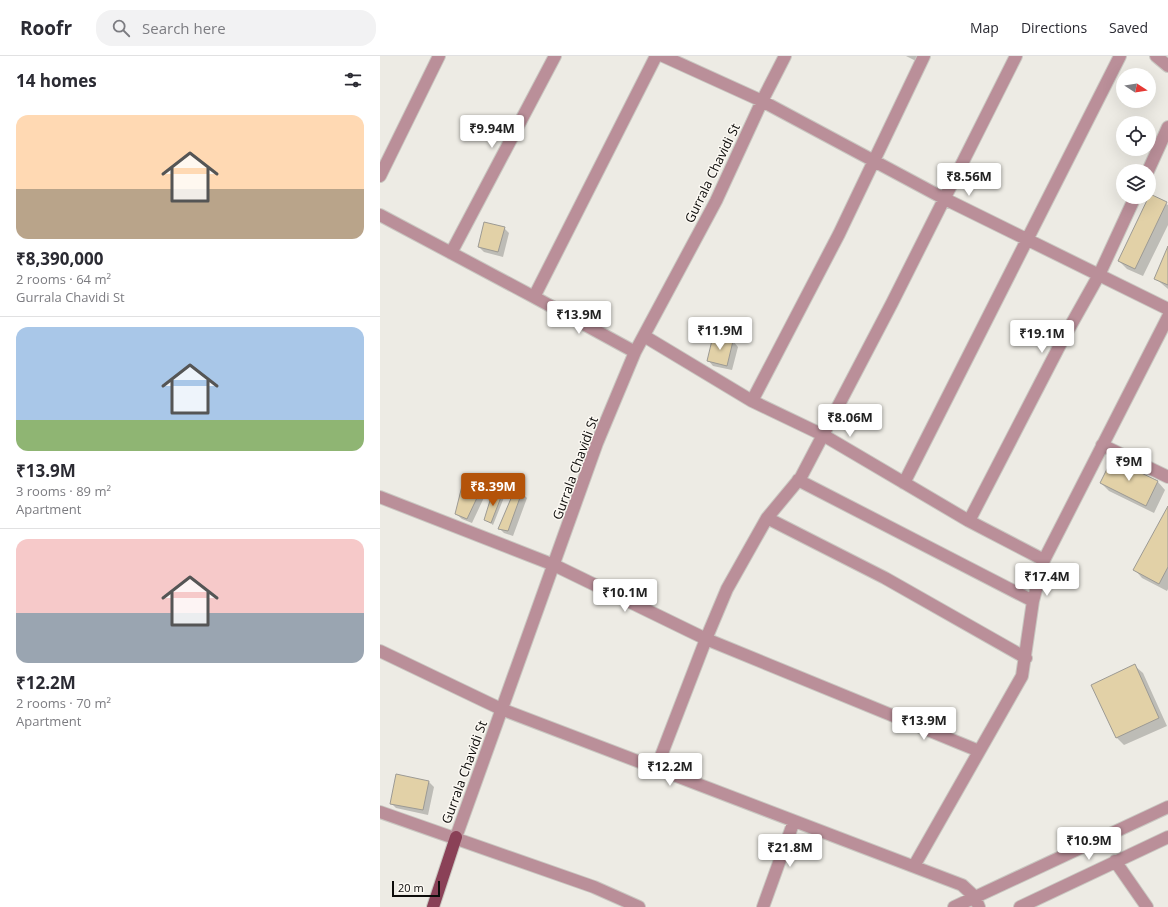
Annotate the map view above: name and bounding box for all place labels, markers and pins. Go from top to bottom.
pin: ₹9.94M [459,115,525,149]
pin: ₹8.56M [936,163,1002,197]
pin: ₹13.9M [546,301,612,335]
pin: ₹11.9M [687,317,753,351]
pin: ₹19.1M [1009,320,1075,354]
pin: ₹8.06M [817,404,883,438]
pin: ₹9M [1110,448,1148,482]
pin: ₹8.39M [460,473,526,507]
pin: ₹17.4M [1014,563,1080,597]
pin: ₹10.1M [592,579,658,613]
pin: ₹13.9M [891,707,957,741]
pin: ₹12.2M [637,753,703,787]
pin: ₹10.9M [1056,827,1122,861]
pin: ₹21.8M [757,834,823,868]

